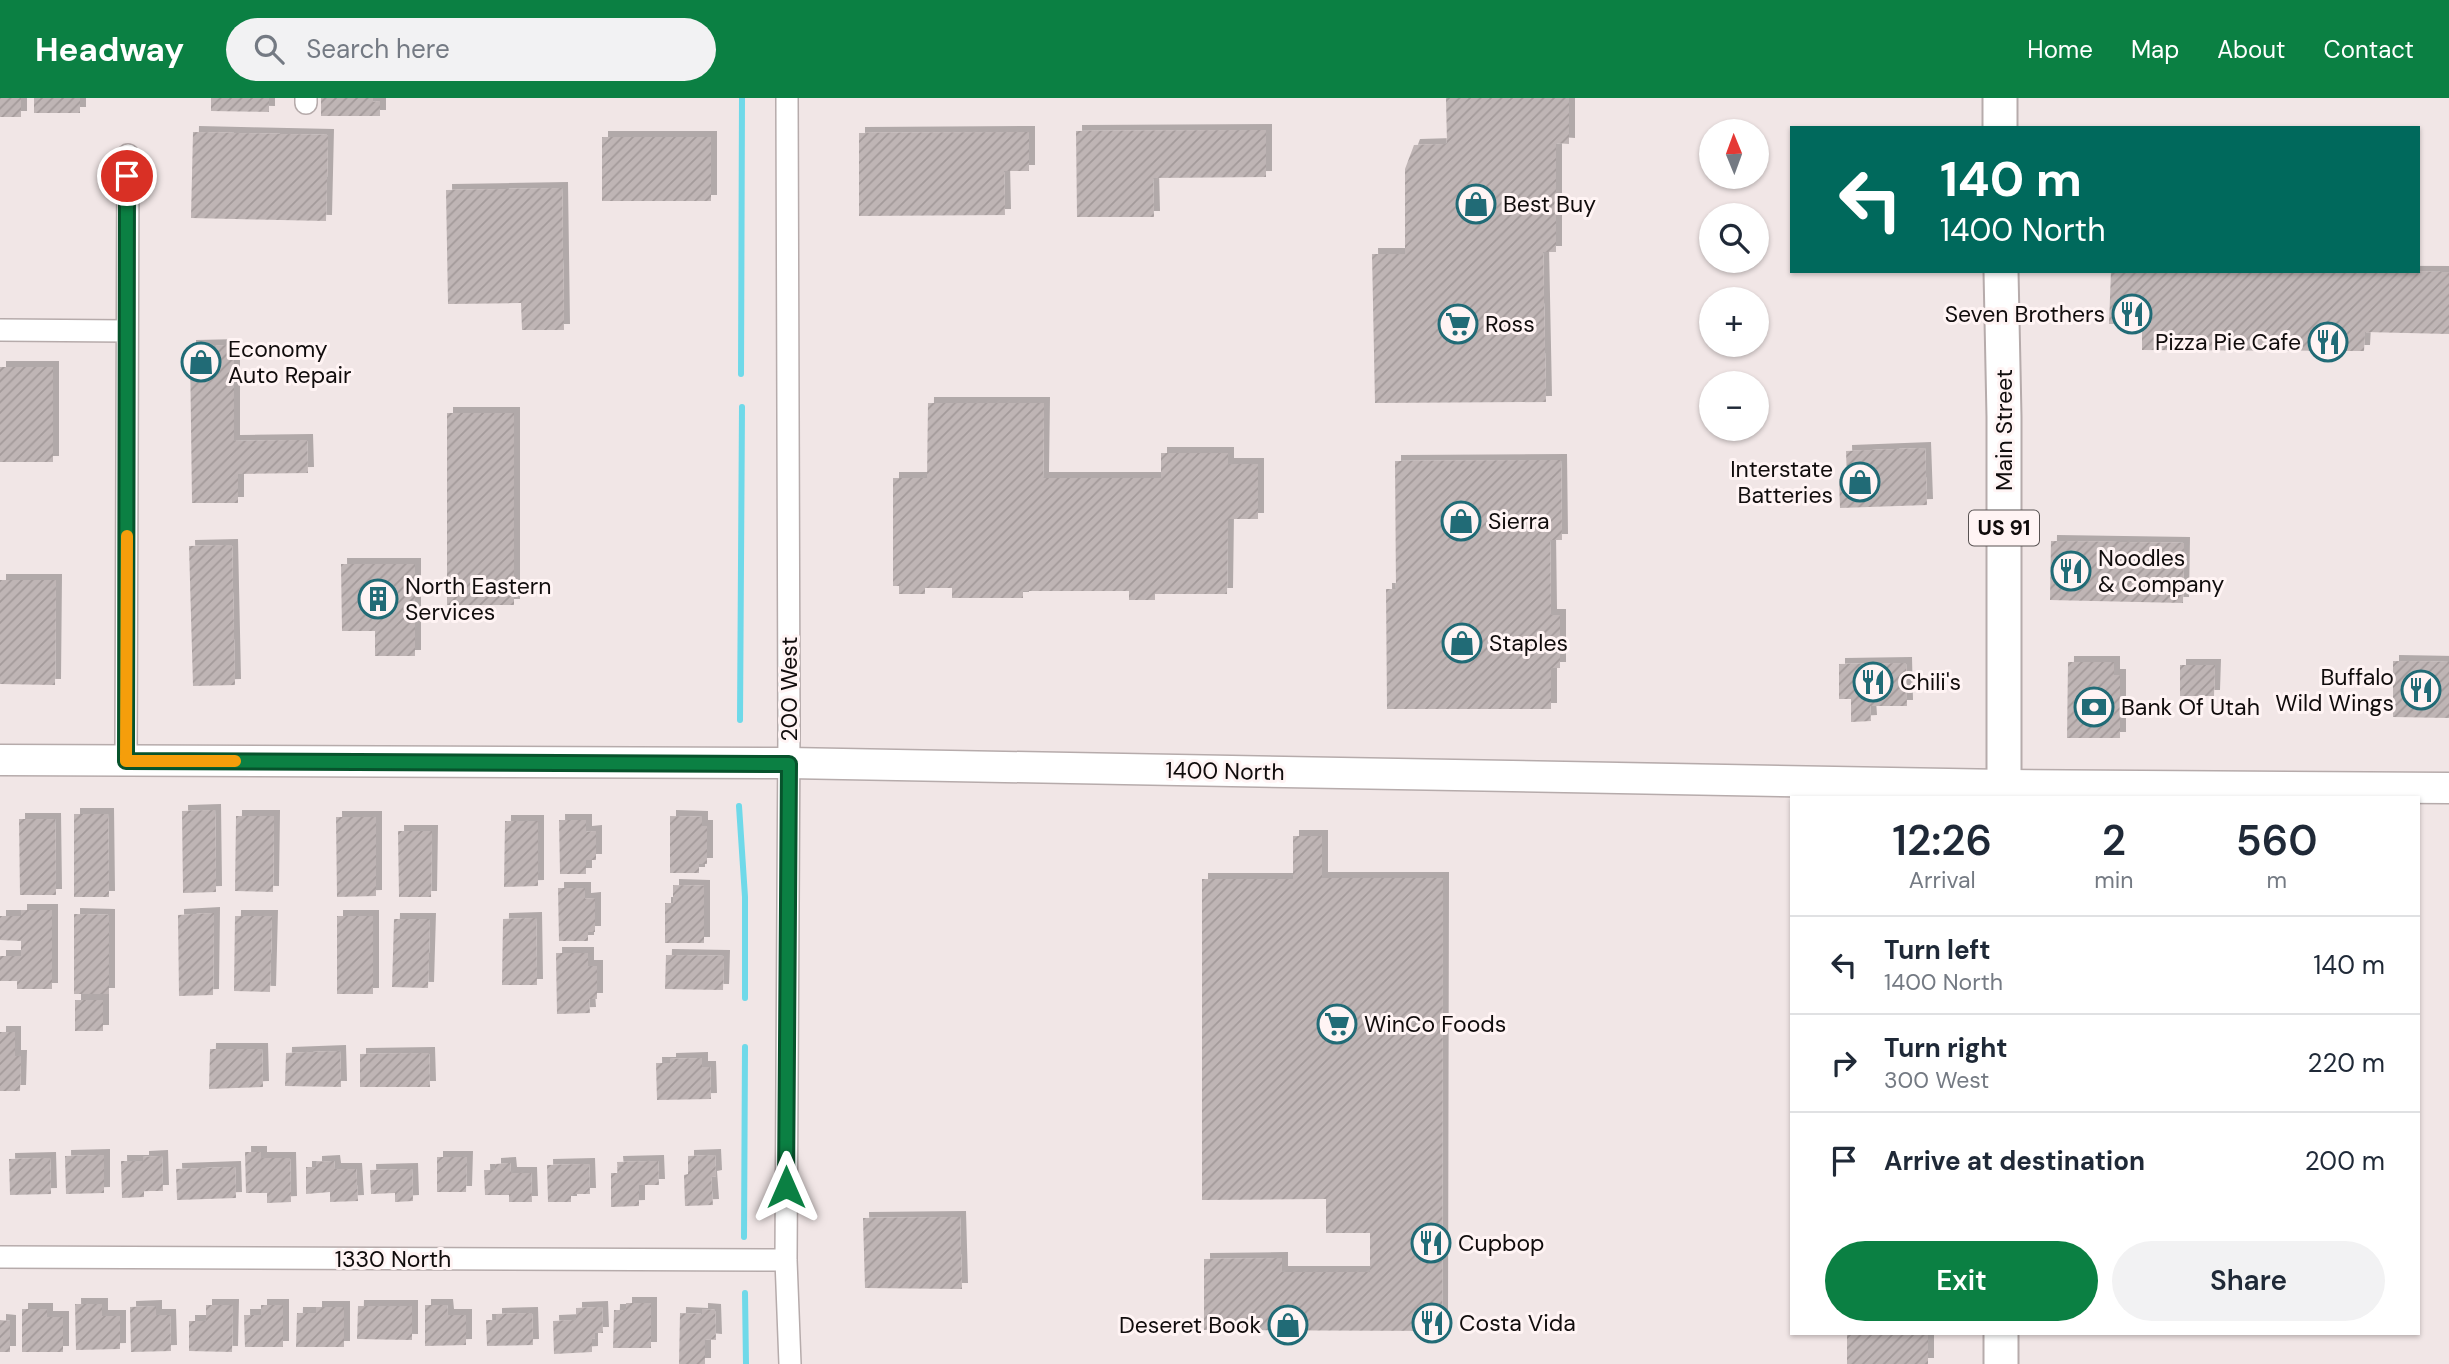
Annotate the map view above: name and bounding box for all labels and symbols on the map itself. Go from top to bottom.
north arrow [1699,119,1769,189]
pin [97,146,157,206]
shop icon: Best Buy [1455,183,1497,225]
place label: Best Buy [1503,189,1596,219]
restaurant icon: Seven Brothers [2111,293,2153,335]
place label: Seven Brothers [1945,299,2105,329]
supermarket icon: Ross [1437,303,1479,345]
place label: Ross [1485,309,1535,339]
restaurant icon: Pizza Pie Cafe [2307,321,2349,363]
place label: Pizza Pie Cafe [2155,327,2301,357]
place label: Economy Auto Repair [228,334,352,390]
shop icon: Economy Auto Repair [180,341,222,383]
street label: Main Street [1989,369,2019,491]
place label: Interstate Batteries [1730,454,1833,510]
shop icon: Interstate Batteries [1839,461,1881,503]
shop icon: Sierra [1440,500,1482,542]
place label: Sierra [1488,506,1549,536]
road number: US 91 [1969,510,2039,546]
place label: Noodles & Company [2098,543,2224,599]
restaurant icon: Noodles & Company [2050,550,2092,592]
place label: North Eastern Services [405,571,551,627]
building icon: North Eastern Services [357,578,399,620]
shop icon: Staples [1441,622,1483,664]
place label: Staples [1489,628,1568,658]
street label: 200 West [774,637,804,741]
restaurant icon: Chili's [1852,661,1894,703]
place label: Buffalo Wild Wings [2275,662,2394,718]
place label: Chili's [1900,667,1961,697]
restaurant icon: Buffalo Wild Wings [2400,669,2442,711]
bank icon: Bank Of Utah [2073,686,2115,728]
place label: Bank Of Utah [2121,692,2260,722]
street label: 1400 North [1165,755,1285,787]
supermarket icon: WinCo Foods [1316,1003,1358,1045]
place label: WinCo Foods [1364,1009,1506,1039]
position arrow [749,1150,823,1224]
restaurant icon: Cupbop [1410,1222,1452,1264]
place label: Cupbop [1458,1228,1545,1258]
street label: 1330 North [335,1244,451,1274]
restaurant icon: Costa Vida [1411,1302,1453,1344]
shop icon: Deseret Book [1267,1304,1309,1346]
place label: Costa Vida [1459,1308,1576,1338]
place label: Deseret Book [1119,1310,1261,1340]

